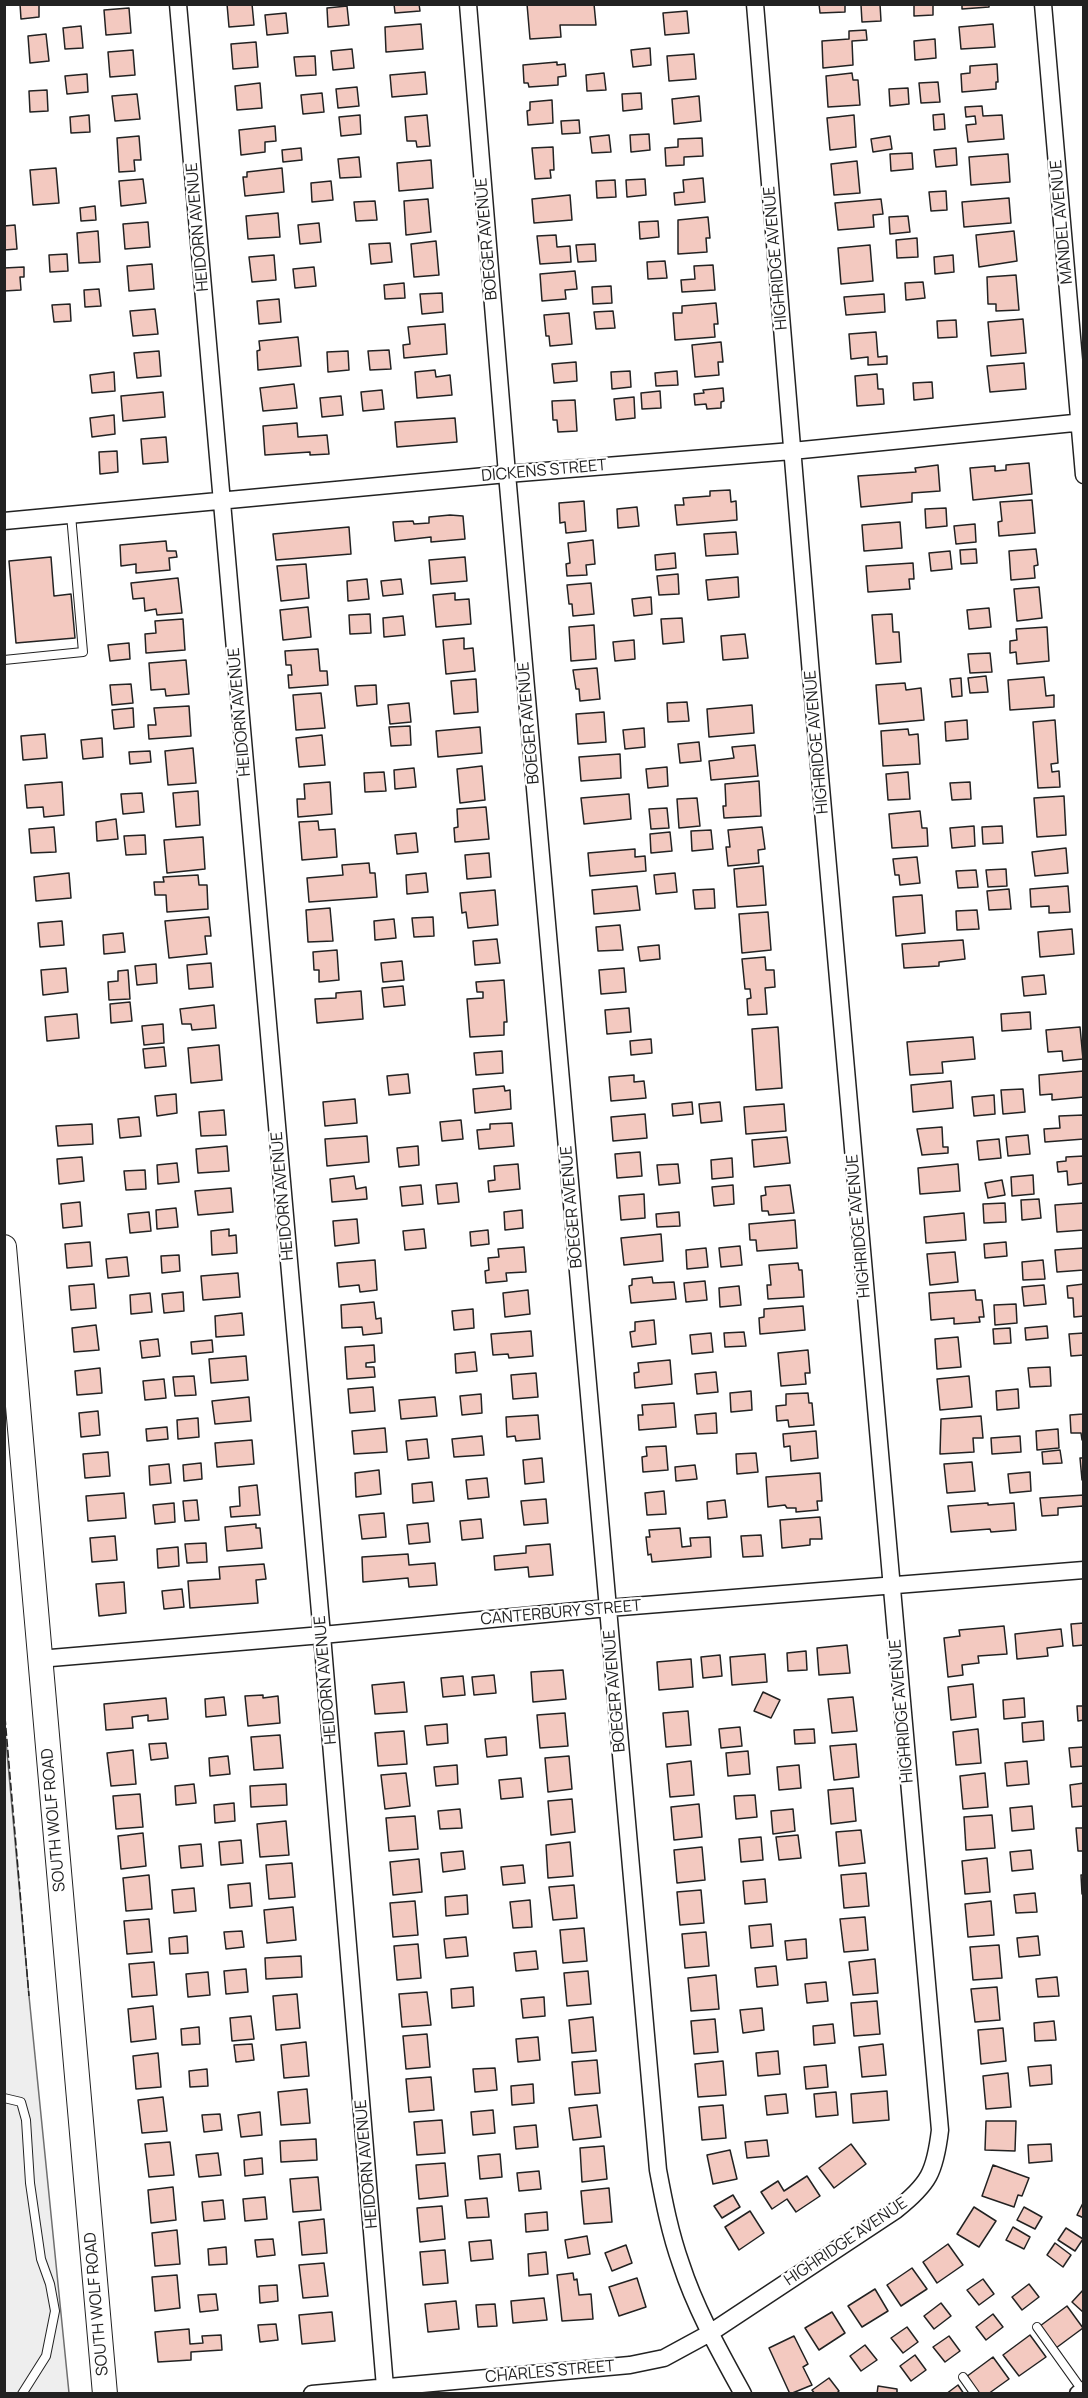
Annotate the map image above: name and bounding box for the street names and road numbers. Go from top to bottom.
street label: MANDEL AVENUE [1047,159,1077,285]
street label: HEIDORN AVENUE [183,162,213,292]
street label: BOEGER AVENUE [472,177,502,301]
street label: HIGHRIDGE AVENUE [760,185,792,331]
street label: DICKENS STREET [480,456,608,486]
street label: HEIDORN AVENUE [225,647,255,777]
street label: BOEGER AVENUE [514,661,544,785]
street label: HIGHRIDGE AVENUE [801,669,833,815]
street label: HEIDORN AVENUE [268,1131,298,1261]
street label: BOEGER AVENUE [557,1145,587,1269]
street label: HIGHRIDGE AVENUE [843,1153,875,1299]
street label: CANTERBURY STREET [480,1596,642,1630]
street label: HEIDORN AVENUE [311,1615,341,1745]
street label: BOEGER AVENUE [600,1629,630,1753]
street label: HIGHRIDGE AVENUE [886,1638,918,1784]
street label: SOUTH WOLF ROAD [38,1747,70,1893]
street label: HEIDORN AVENUE [352,2099,382,2229]
street label: HIGHRIDGE AVENUE [781,2194,911,2290]
street label: SOUTH WOLF ROAD [81,2231,113,2377]
street label: CHARLES STREET [484,2357,616,2387]

